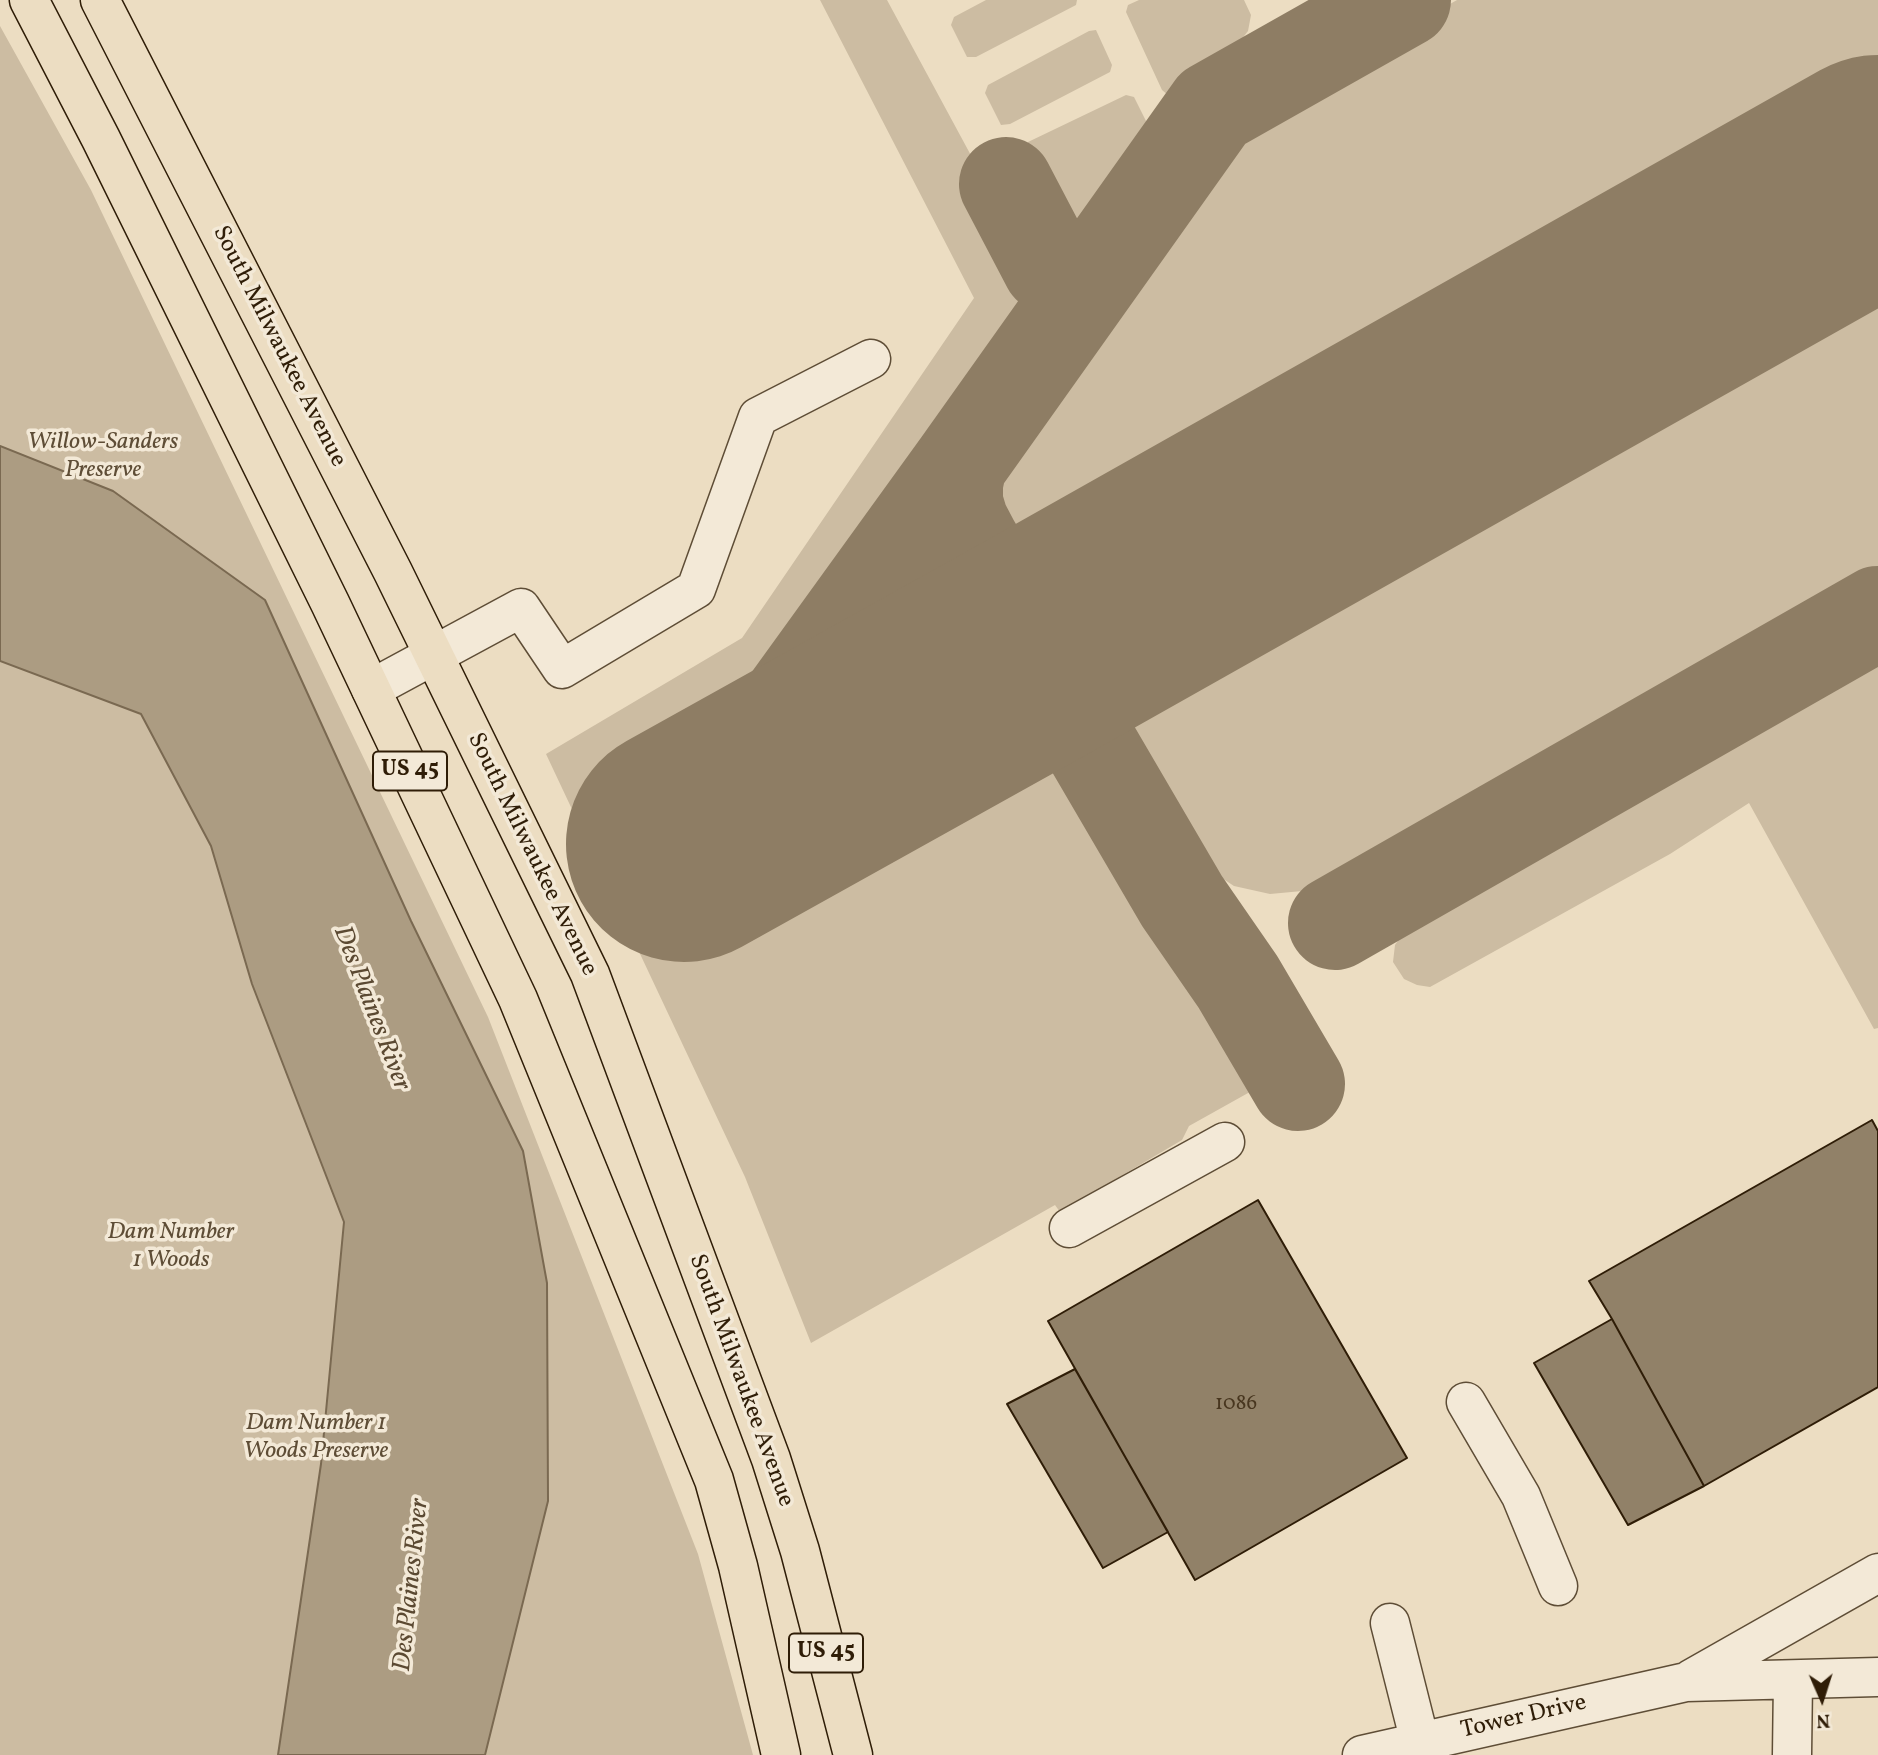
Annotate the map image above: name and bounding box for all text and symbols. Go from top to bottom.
street label: South Milwaukee Avenue [205,222,351,472]
park label: Willow-Sanders Preserve [28,430,178,486]
street label: South Milwaukee Avenue [460,729,602,981]
road number: US 45 [373,751,447,790]
water label: Des Plaines River [324,922,416,1096]
park label: Dam Number 1 Woods [107,1220,235,1276]
street label: South Milwaukee Avenue [681,1251,799,1511]
house number: 1086 [1215,1392,1257,1418]
park label: Dam Number 1 Woods Preserve [244,1411,388,1467]
water label: Des Plaines River [388,1497,438,1673]
road number: US 45 [789,1634,863,1672]
north arrow [1787,1664,1857,1734]
street label: Tower Drive [1458,1690,1590,1746]
text: N [1816,1707,1831,1733]

